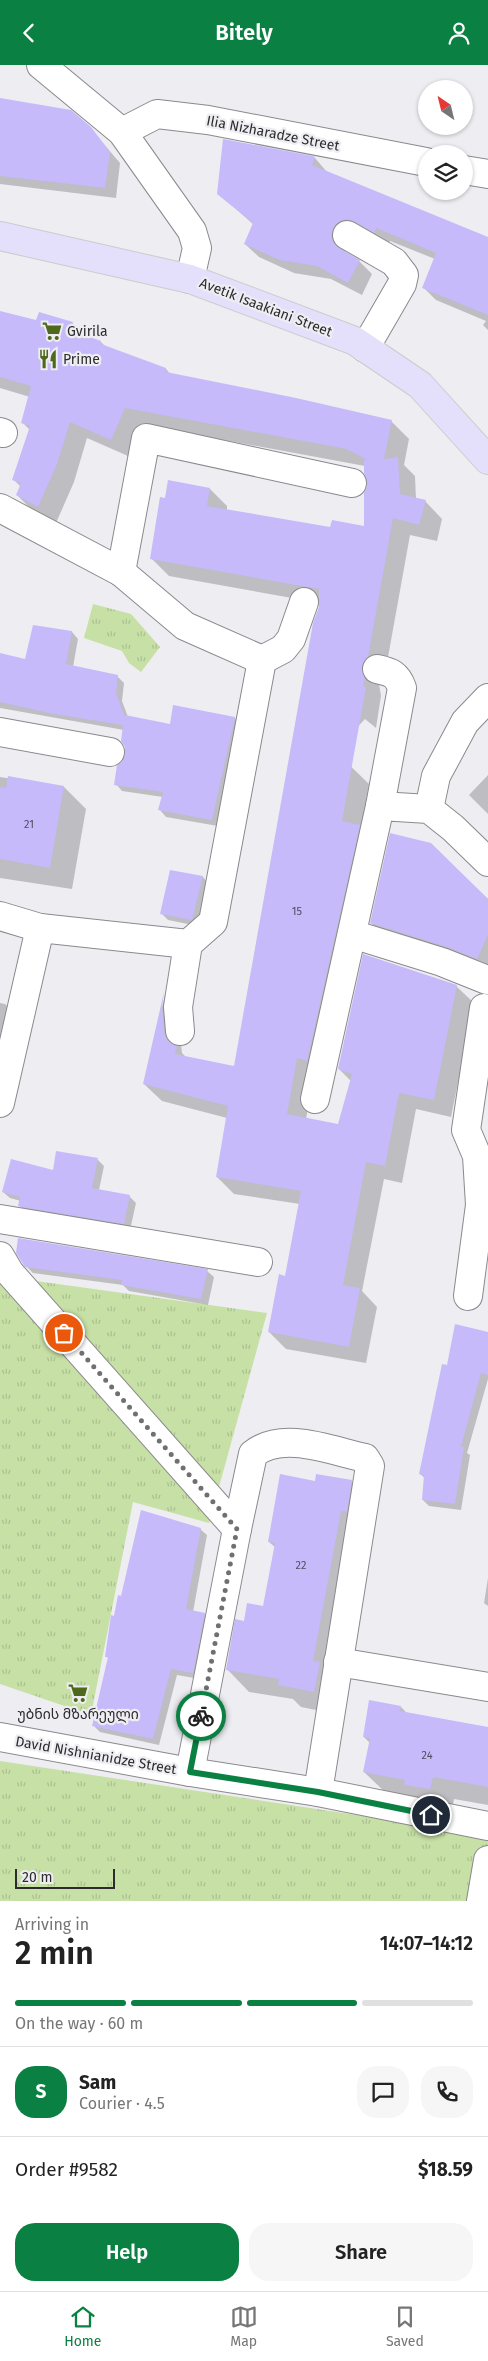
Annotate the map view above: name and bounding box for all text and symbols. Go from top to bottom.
icon: back [15,19,43,47]
text: Bitely [215,19,273,46]
icon: person [445,19,473,47]
north arrow [418,80,472,135]
map controls [418,80,473,200]
street label: Ilia Nizharadze Street [205,112,342,155]
button: layers [418,145,473,200]
street label: Avetik Isaakiani Street [197,274,335,341]
supermarket icon: Gvirila [41,320,63,342]
place label: Gvirila [67,323,108,340]
restaurant icon: Prime [37,348,59,370]
place label: Prime [63,351,100,368]
house number: 21 [24,818,34,831]
house number: 15 [292,905,303,918]
pin [43,1312,85,1354]
icon: bag [50,1319,78,1347]
house number: 22 [296,1559,306,1572]
supermarket icon: უბნის მზარეული [67,1682,89,1704]
courier [176,1691,226,1741]
icon: bike [187,1702,215,1730]
place label: უბნის მზარეული [17,1706,139,1723]
street label: David Nishnianidze Street [14,1733,179,1778]
house number: 24 [422,1749,433,1762]
pin [410,1794,452,1836]
icon: home [417,1801,445,1829]
scale bar [15,1866,115,1889]
text: 20 m [22,1869,52,1886]
text: Arriving in [15,1915,89,1934]
text: 14:07–14:12 [380,1932,473,1955]
text: 2 min [15,1934,94,1972]
text: On the way · 60 m [15,2014,143,2033]
button: chat [357,2066,409,2118]
button: phone [421,2066,473,2118]
text: Sam [79,2071,116,2094]
text: S [36,2080,46,2103]
text: Courier · 4.5 [79,2094,165,2113]
text: Order #9582 [15,2158,118,2181]
text: $18.59 [418,2158,473,2181]
button: Help [15,2223,239,2281]
button: Share [249,2223,473,2281]
tab: Home [64,2303,101,2350]
tab: Map [230,2303,258,2350]
tab: Saved [386,2303,424,2350]

